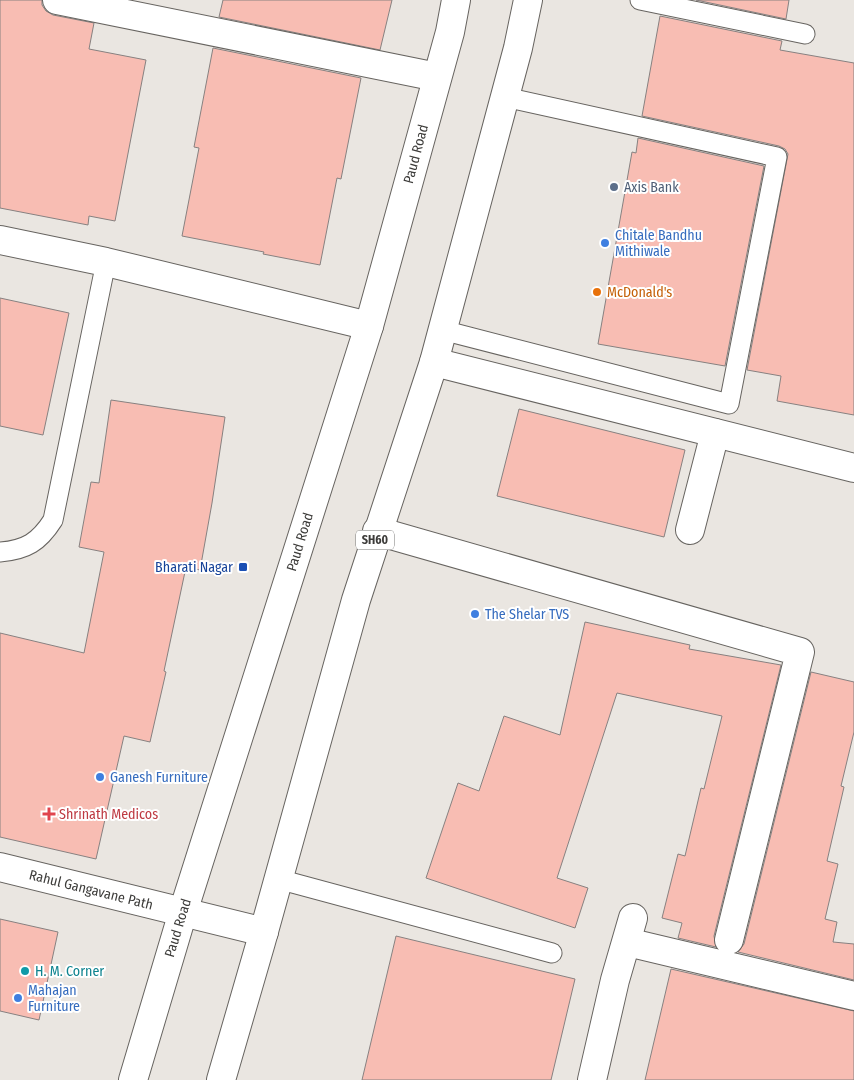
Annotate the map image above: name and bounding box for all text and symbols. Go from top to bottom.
street label: Paud Road [400,123,432,185]
place label: Axis Bank [624,179,679,196]
marker: Axis Bank [608,181,620,193]
place label: Chitale Bandhu Mithiwale [615,227,702,260]
marker: Chitale Bandhu Mithiwale [599,237,611,249]
place label: McDonald's [607,284,672,301]
marker: McDonald's [591,286,603,298]
street label: Paud Road [283,511,317,573]
road number: SH60 [356,530,394,550]
place label: Bharati Nagar [155,559,233,576]
marker: Bharati Nagar [237,561,249,573]
place label: The Shelar TVS [485,606,569,623]
marker: The Shelar TVS [469,608,481,620]
place label: Ganesh Furniture [110,769,208,786]
marker: Ganesh Furniture [94,771,106,783]
place label: Shrinath Medicos [59,806,158,823]
marker: Shrinath Medicos [43,808,55,820]
street label: Rahul Gangavane Path [27,866,155,914]
street label: Paud Road [161,897,195,959]
place label: H. M. Corner [35,963,104,980]
marker: H. M. Corner [19,965,31,977]
place label: Mahajan Furniture [28,982,80,1015]
marker: Mahajan Furniture [12,992,24,1004]

